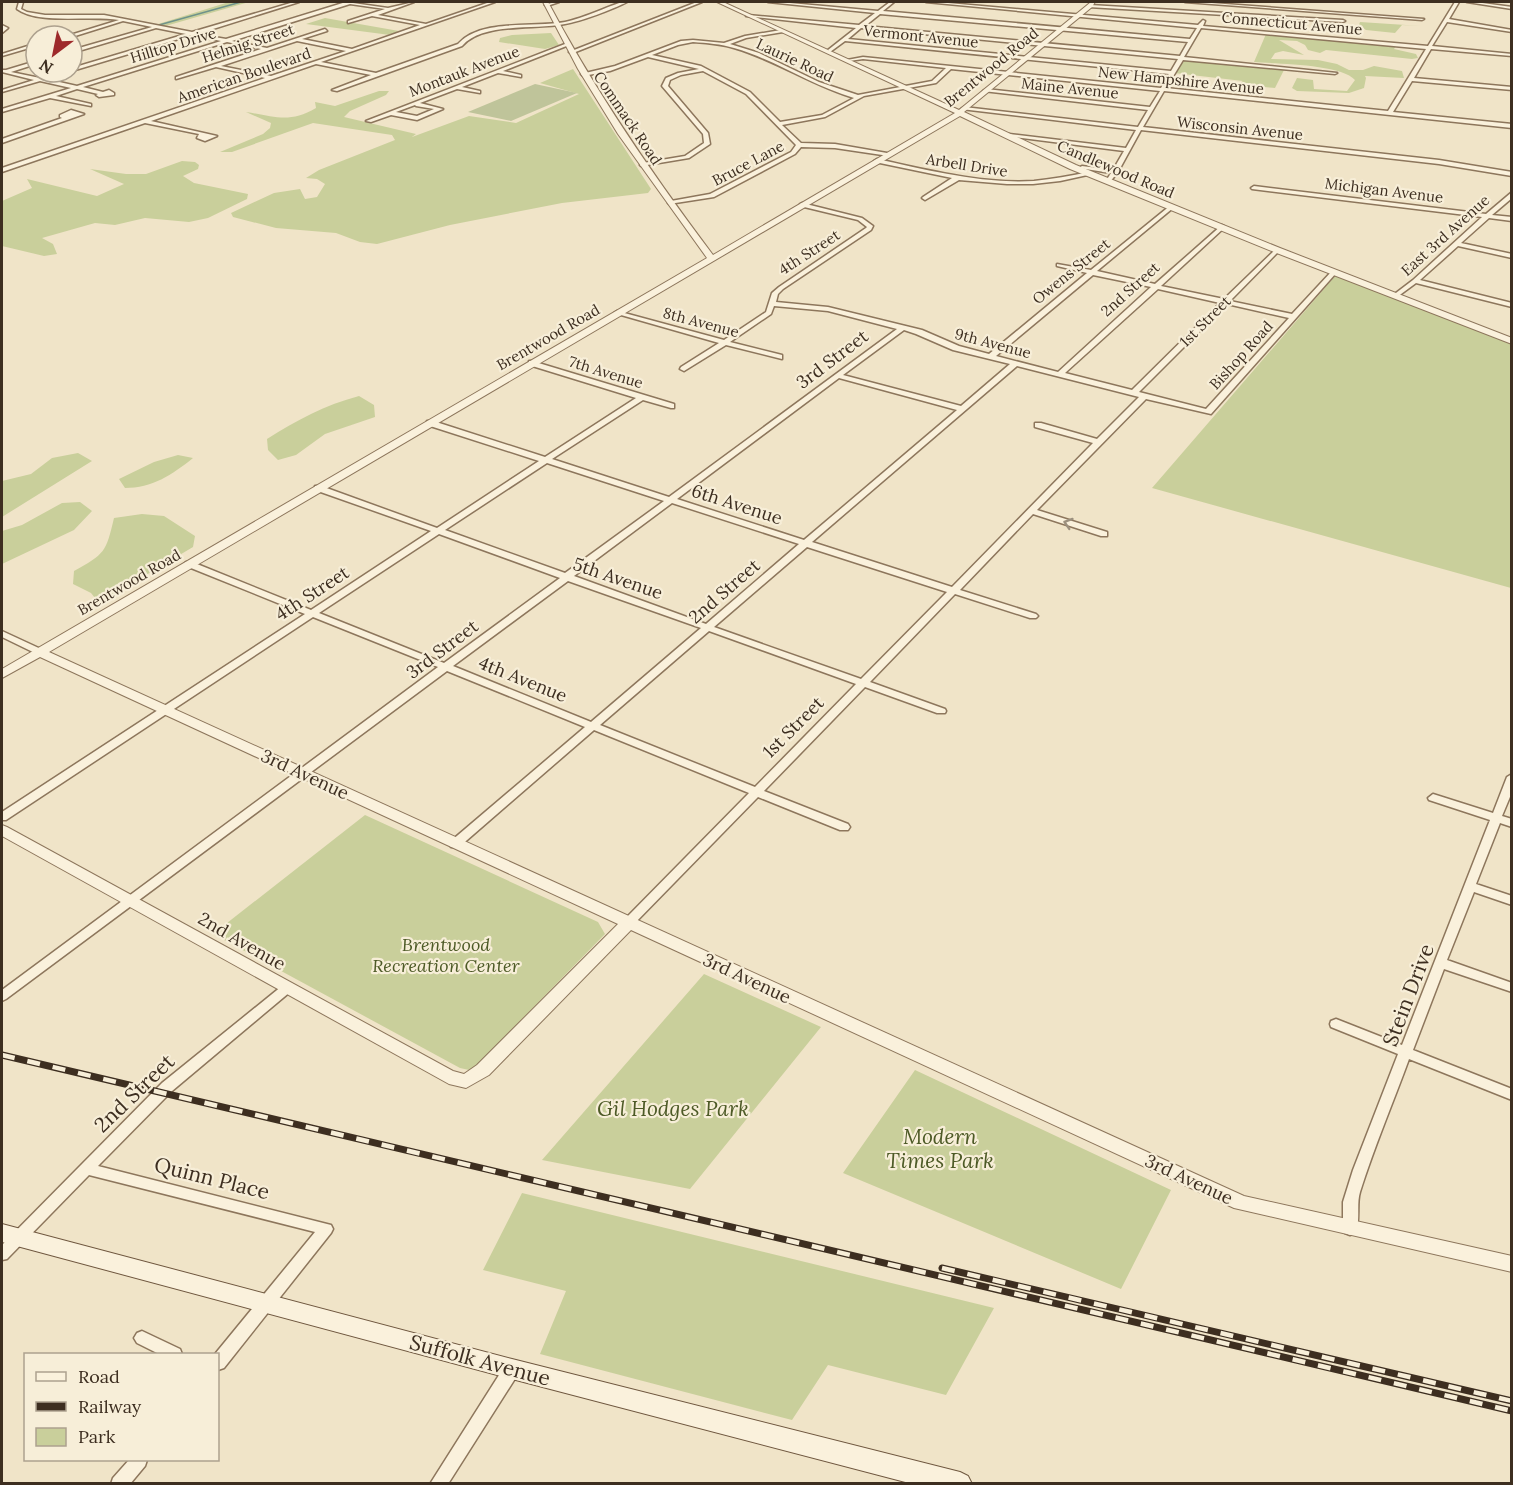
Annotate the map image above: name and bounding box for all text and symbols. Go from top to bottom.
street label: Connecticut Avenue [1221,7,1363,39]
street label: Helmig Street [199,19,297,67]
street label: Vermont Avenue [862,20,980,51]
street label: Hilltop Drive [128,23,218,67]
street label: Brentwood Road [940,23,1042,111]
north arrow [24,24,84,84]
street label: Laurie Road [753,34,837,86]
street label: Montauk Avenue [406,41,522,101]
street label: American Boulevard [174,43,313,107]
text: N [36,55,57,78]
street label: New Hampshire Avenue [1097,62,1265,98]
street label: Commack Road [590,68,666,168]
street label: Maine Avenue [1020,73,1120,103]
street label: Wisconsin Avenue [1176,112,1304,144]
street label: Bruce Lane [709,136,787,190]
street label: Candlewood Road [1054,136,1178,202]
street label: Arbell Drive [924,149,1009,181]
street label: Michigan Avenue [1324,173,1444,207]
street label: East 3rd Avenue [1397,190,1493,280]
street label: 4th Street [775,225,843,279]
street label: Owens Street [1028,234,1114,308]
street label: 2nd Street [1097,258,1163,320]
street label: 1st Street [1175,291,1235,351]
street label: Brentwood Road [493,300,603,374]
street label: 8th Avenue [661,303,741,341]
street label: Bishop Road [1205,317,1277,393]
street label: 3rd Street [791,324,873,394]
street label: 9th Avenue [953,324,1033,362]
street label: 7th Avenue [567,352,645,392]
street label: 6th Avenue [689,479,785,530]
one-way arrow [1063,518,1074,530]
street label: Brentwood Road [74,545,184,619]
street label: 5th Avenue [570,552,666,604]
street label: 2nd Street [684,554,764,628]
street label: 4th Street [271,561,353,625]
street label: 3rd Street [401,614,483,684]
street label: 4th Avenue [475,651,571,707]
street label: 1st Street [757,691,829,763]
street label: 3rd Avenue [257,744,353,804]
street label: 2nd Avenue [194,907,290,975]
park label: Brentwood Recreation Center [372,933,521,977]
street label: Stein Drive [1376,940,1440,1050]
street label: 3rd Avenue [699,948,795,1008]
street label: 2nd Street [88,1047,181,1138]
park label: Gil Hodges Park [597,1095,749,1122]
park label: Modern Times Park [886,1123,994,1174]
street label: 3rd Avenue [1141,1149,1237,1209]
street label: Quinn Place [152,1151,272,1205]
street label: Suffolk Avenue [407,1328,553,1392]
legend [24,1353,219,1461]
text: Road [78,1365,120,1388]
text: Railway [78,1395,142,1418]
text: Park [78,1425,116,1448]

